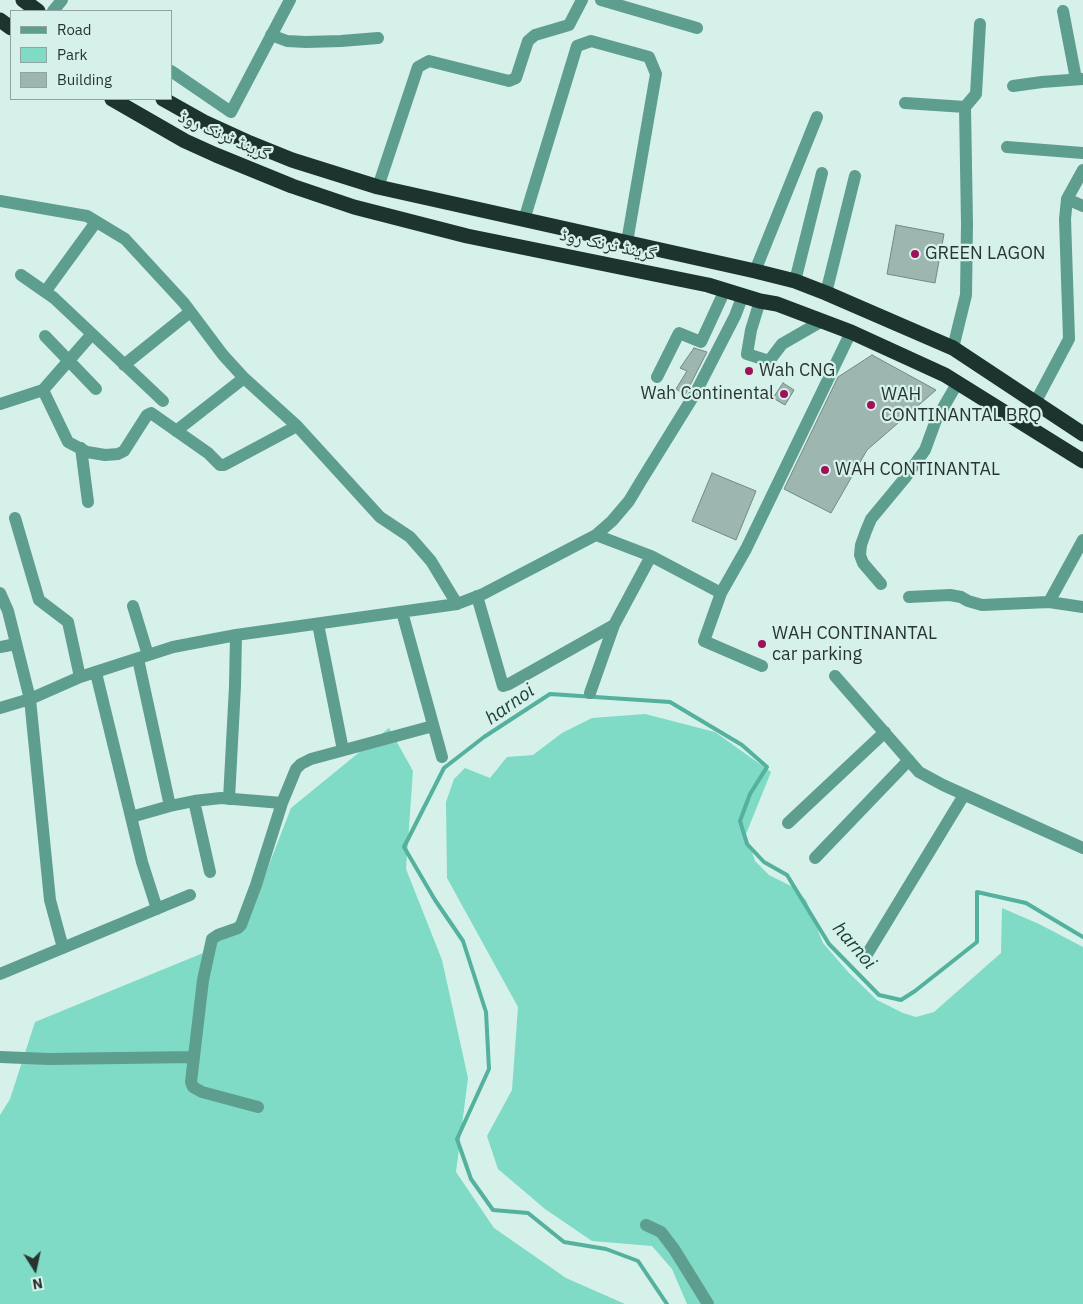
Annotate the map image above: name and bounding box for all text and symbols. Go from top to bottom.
legend [10,10,172,100]
text: Road [57,20,92,39]
text: Park [57,45,87,64]
text: Building [57,70,112,89]
street label: گرینڈ ٹرنک روڈ [175,106,273,166]
street label: گرینڈ ٹرنک روڈ [558,224,658,266]
place label: GREEN LAGON [925,243,1046,265]
marker: GREEN LAGON [909,248,921,260]
place label: Wah CNG [759,360,835,382]
marker: Wah CNG [743,365,755,377]
place label: Wah Continental [641,383,774,405]
place label: WAH CONTINANTAL BRQ [881,384,1042,426]
marker: Wah Continental [778,388,790,400]
marker: WAH CONTINANTAL BRQ [865,399,877,411]
place label: WAH CONTINANTAL [835,459,1000,481]
marker: WAH CONTINANTAL [819,464,831,476]
place label: WAH CONTINANTAL car parking [772,623,937,666]
marker: WAH CONTINANTAL car parking [756,638,768,650]
water label: harnoi [481,680,539,730]
water label: harnoi [827,918,881,974]
north arrow [10,1244,60,1294]
text: N [31,1274,44,1294]

